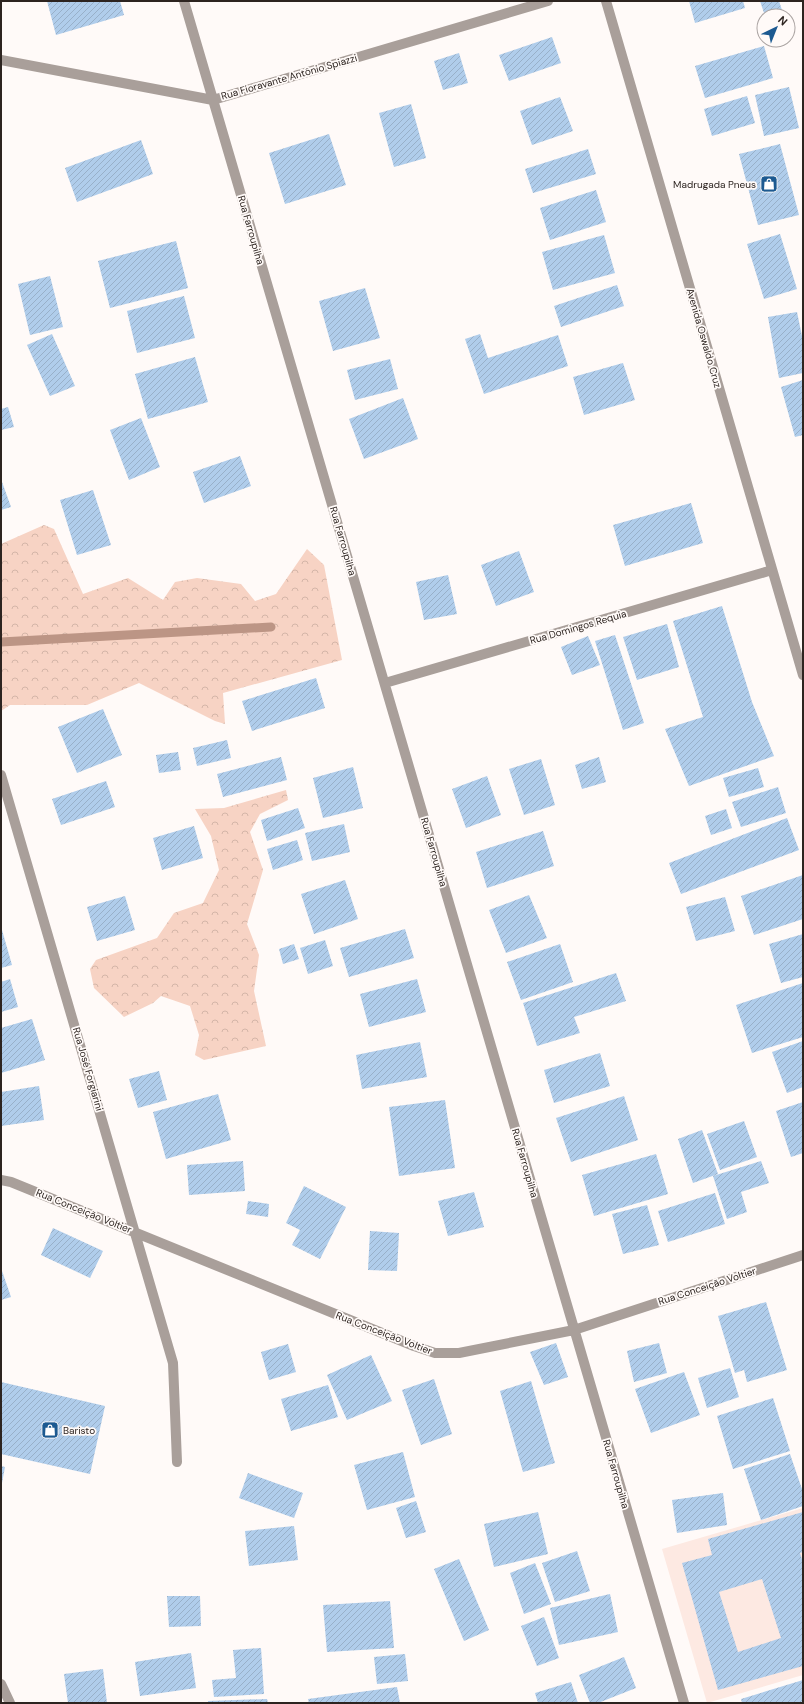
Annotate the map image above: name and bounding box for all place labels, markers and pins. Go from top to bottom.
shop icon: Madrugada Pneus [759,174,779,194]
place label: Madrugada Pneus [673,178,756,191]
shop icon: Baristo [40,1420,60,1440]
place label: Baristo [63,1424,95,1437]

